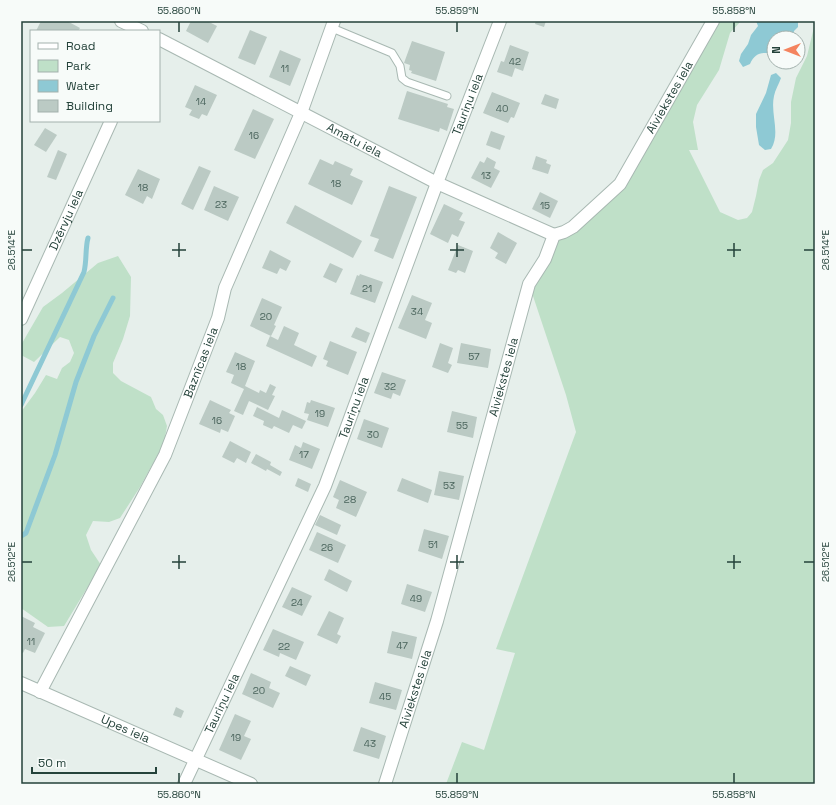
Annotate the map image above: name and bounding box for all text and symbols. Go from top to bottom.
text: 55.860°N [157,4,201,17]
text: 55.859°N [435,4,479,17]
text: 55.858°N [712,4,756,17]
legend [30,30,160,122]
north arrow [766,30,806,70]
text: Road [66,38,95,54]
text: N [769,46,783,54]
house number: 42 [509,55,521,68]
text: Park [66,58,91,74]
street label: Aiviekstes iela [642,58,697,137]
house number: 11 [281,62,289,75]
street label: Tauriņu iela [448,71,487,138]
text: Water [66,78,100,94]
house number: 14 [196,95,206,108]
text: Building [66,98,113,114]
house number: 40 [496,102,508,115]
street label: Amatu iela [324,119,385,161]
house number: 16 [249,129,259,142]
house number: 13 [481,169,491,182]
house number: 18 [331,177,341,190]
house number: 18 [138,181,148,194]
street label: Dzērvju iela [45,187,87,253]
house number: 23 [215,198,227,211]
house number: 15 [540,199,550,212]
text: 26.514°E [5,229,18,270]
text: 26.514°E [819,229,832,270]
house number: 21 [362,282,372,295]
house number: 34 [411,305,423,318]
house number: 20 [260,310,272,323]
street label: Baznīcas iela [180,325,222,400]
street label: Aiviekstes iela [485,336,522,418]
house number: 57 [468,350,480,363]
house number: 18 [236,360,246,373]
street label: Tauriņu iela [335,374,373,441]
house number: 32 [384,380,396,393]
house number: 19 [315,407,325,420]
house number: 16 [212,414,222,427]
house number: 55 [456,419,468,432]
house number: 30 [367,428,379,441]
house number: 17 [299,448,309,461]
house number: 53 [443,479,455,492]
house number: 28 [344,493,356,506]
house number: 51 [428,538,438,551]
house number: 26 [321,541,333,554]
text: 26.512°E [5,542,18,582]
text: 26.512°E [819,542,832,582]
house number: 49 [410,592,422,605]
house number: 24 [291,596,303,609]
house number: 11 [27,635,35,648]
house number: 47 [396,639,408,652]
house number: 22 [278,640,290,653]
street label: Aiviekstes iela [395,647,435,730]
street label: Tauriņu iela [201,671,243,736]
house number: 20 [253,684,265,697]
house number: 45 [379,690,391,703]
street label: Upes iela [98,711,153,747]
house number: 19 [231,731,241,744]
house number: 43 [364,737,376,750]
scale bar [32,749,156,775]
text: 50 m [38,755,66,771]
text: 55.860°N [157,788,201,801]
text: 55.859°N [435,788,479,801]
text: 55.858°N [712,788,756,801]

